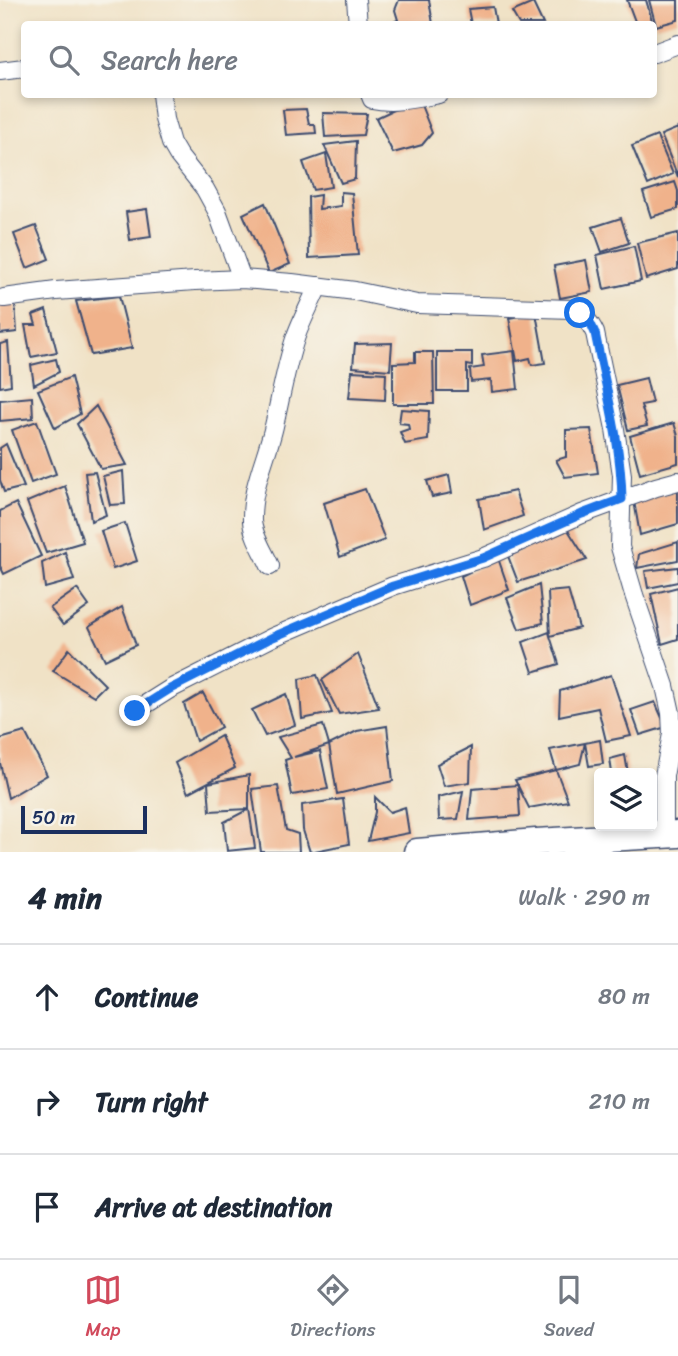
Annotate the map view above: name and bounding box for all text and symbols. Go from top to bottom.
search box [21,21,657,98]
text: Search here [101,37,238,83]
icon: search [45,41,83,79]
route start [564,297,595,328]
route end [119,695,150,726]
map controls [594,768,657,831]
button: layers [594,768,657,831]
text: 50 m [32,801,75,834]
scale bar [21,803,147,835]
text: 4 min [28,871,102,925]
text: Walk · 290 m [518,877,650,918]
text: Continue [95,974,198,1020]
text: 80 m [598,976,650,1017]
icon: ahead [28,978,66,1016]
text: Turn right [95,1079,208,1125]
text: 210 m [589,1081,650,1122]
icon: right [28,1083,66,1121]
text: Arrive at destination [95,1184,332,1230]
icon: arrive [28,1188,66,1226]
tab: Map [84,1271,122,1346]
tab: Directions [290,1271,376,1346]
tab: Saved [544,1271,594,1346]

